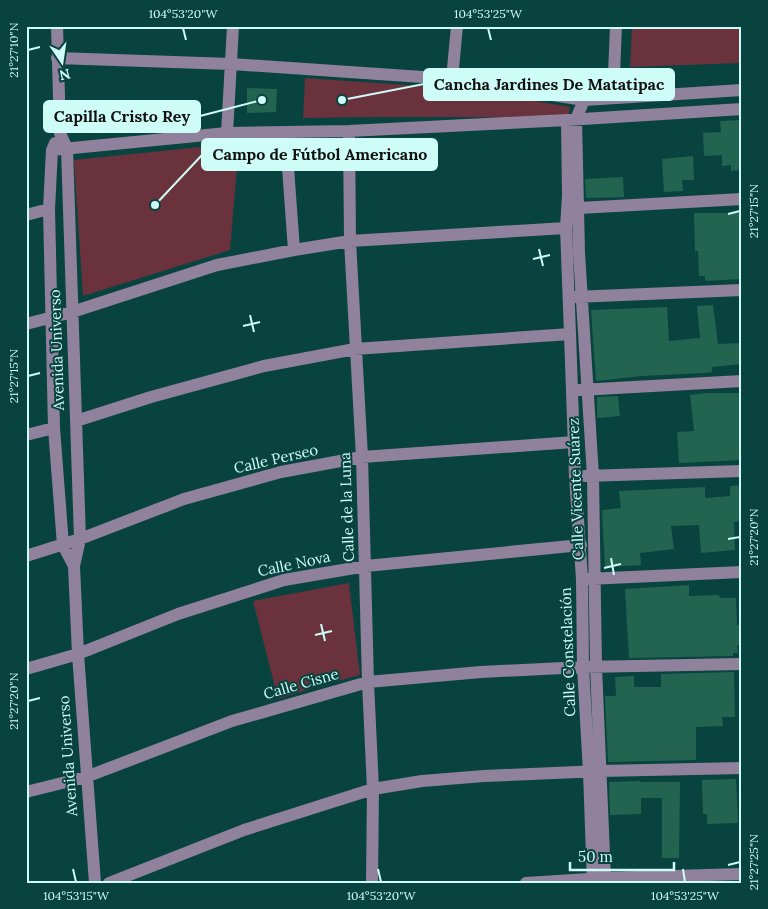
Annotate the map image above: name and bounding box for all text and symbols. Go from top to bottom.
text: 104°53'20"W [149,6,218,21]
text: 104°53'25"W [454,6,523,21]
text: 21°27'10"N [6,22,21,78]
north arrow [38,38,88,88]
text: N [57,65,72,85]
callout: Cancha Jardines De Matatipac [424,69,674,100]
text: Cancha Jardines De Matatipac [434,74,665,94]
callout: Capilla Cristo Rey [44,101,200,132]
text: Capilla Cristo Rey [54,106,190,126]
callout: Campo de Fútbol Americano [202,139,437,170]
text: Campo de Fútbol Americano [213,144,427,164]
text: 21°27'15"N [746,184,761,238]
street label: Avenida Universo [45,289,68,412]
text: 21°27'15"N [6,349,21,403]
street label: Calle Vicente Suárez [564,418,587,561]
street label: Calle Perseo [232,440,320,477]
street label: Calle de la Luna [335,452,358,562]
text: 21°27'20"N [746,508,761,566]
street label: Calle Nova [256,547,332,580]
street label: Calle Constelación [556,587,579,717]
street label: Calle Cisne [261,664,341,703]
text: 21°27'20"N [6,672,21,730]
street label: Avenida Universo [54,695,81,818]
text: 21°27'25"N [746,834,761,890]
scale bar [570,839,674,871]
text: 50 m [578,847,613,866]
text: 104°53'15"W [43,888,110,903]
text: 104°53'20"W [347,888,416,903]
text: 104°53'25"W [651,888,720,903]

